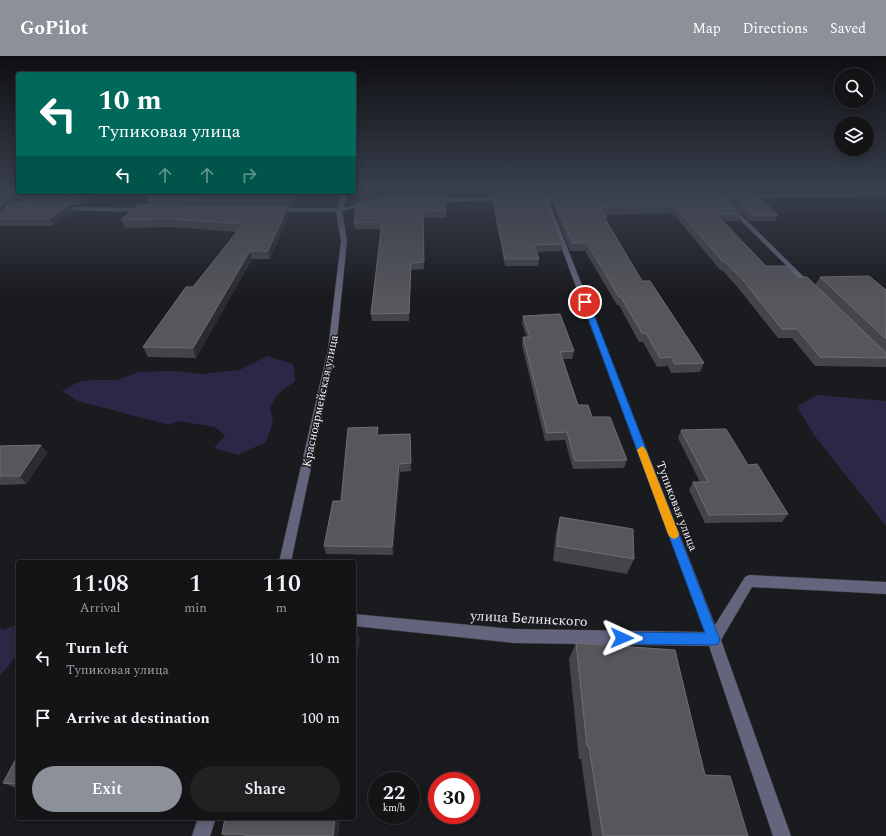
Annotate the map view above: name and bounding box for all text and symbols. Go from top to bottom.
text: GoPilot [20,14,88,43]
text: Map [693,18,721,39]
text: Directions [743,18,808,39]
text: Saved [830,18,866,39]
map controls [834,68,874,156]
button: search [834,68,874,108]
text: 10 m [98,79,162,122]
icon: left [32,88,84,140]
button: layers [834,116,874,156]
text: Тупиковая улица [98,118,240,145]
icon: left [112,164,134,186]
icon: ahead [154,164,176,186]
icon: ahead [196,164,218,186]
icon: right [238,164,260,186]
pin [568,285,602,319]
icon: arrive [574,291,596,313]
street label: Красноармейская улица [297,333,344,469]
street label: Тупиковая улица [651,458,702,554]
text: 11:08 [71,566,129,602]
text: 1 [189,566,202,602]
text: 110 [262,566,301,602]
text: Arrival [80,598,120,618]
text: min [184,598,207,618]
text: m [276,598,287,618]
street label: улица Белинского [469,605,588,632]
position arrow [601,617,643,659]
text: Turn left [66,637,128,660]
icon: left [32,647,54,669]
text: 10 m [308,647,340,670]
text: Тупиковая улица [66,660,169,680]
icon: arrive [32,707,54,729]
text: Arrive at destination [66,707,210,730]
text: 100 m [301,707,340,730]
button: Exit [32,766,182,812]
button: Share [190,766,340,812]
speed limit sign: 30 [428,772,480,824]
text: 22 [383,778,405,808]
text: km/h [383,800,405,816]

